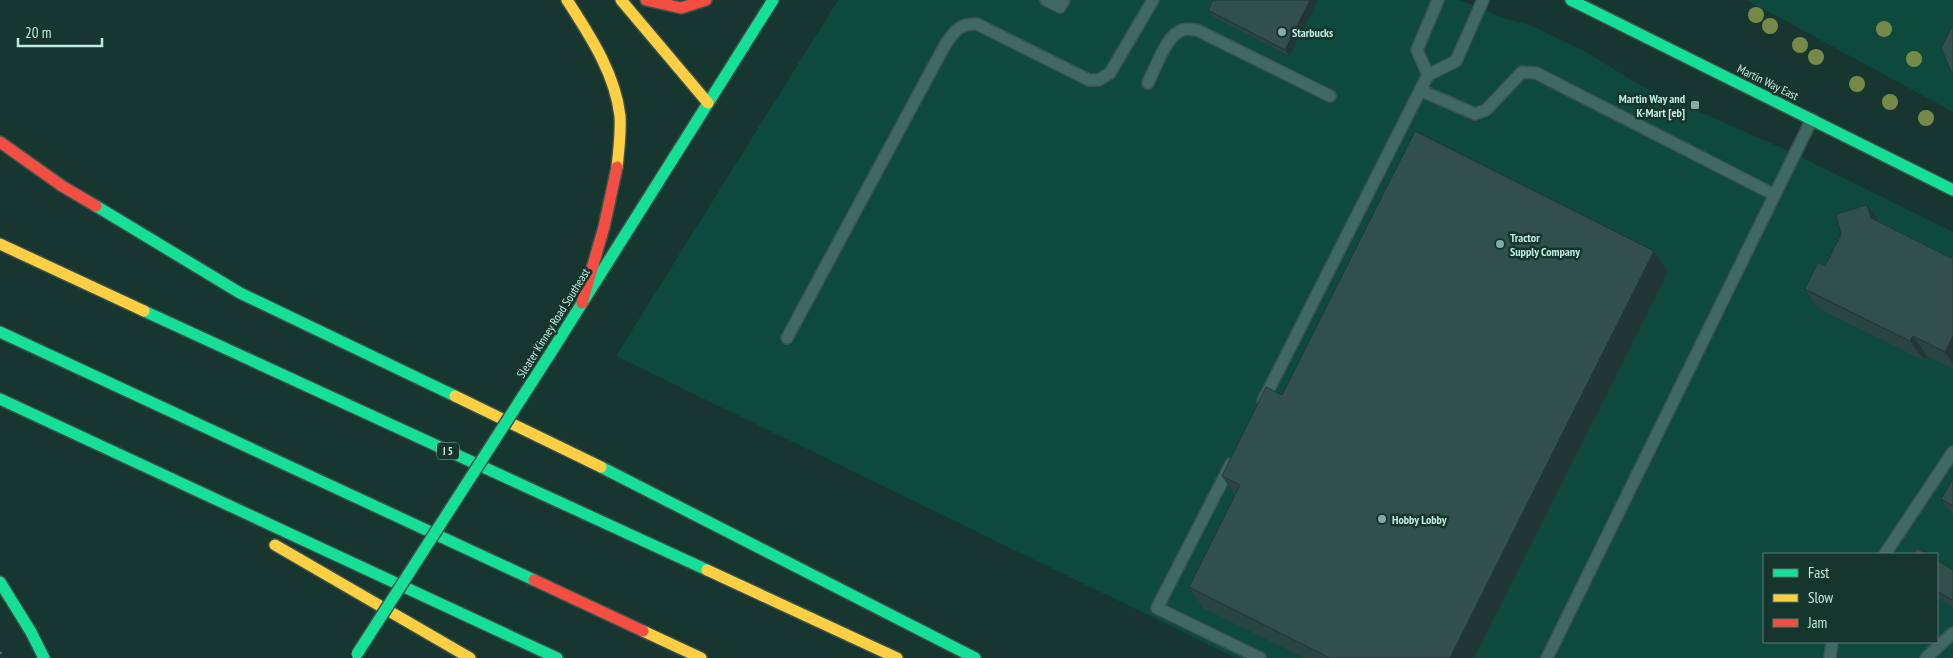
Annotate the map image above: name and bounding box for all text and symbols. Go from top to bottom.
scale bar [18,15,101,47]
text: 20 m [25,23,51,42]
place label: Starbucks [1292,25,1333,40]
marker: Starbucks [1276,26,1288,38]
street label: Martin Way East [1735,61,1802,104]
place label: Martin Way and K-Mart [eb] [1619,91,1685,121]
marker: Martin Way and K-Mart [eb] [1689,99,1701,111]
place label: Tractor Supply Company [1510,230,1580,259]
marker: Tractor Supply Company [1494,238,1506,250]
street label: Sleater Kinney Road Southeast [513,265,593,381]
road number: I 5 [437,442,459,460]
place label: Hobby Lobby [1392,512,1447,527]
marker: Hobby Lobby [1376,513,1388,525]
legend [1763,553,1938,643]
text: Fast [1808,563,1829,582]
text: Slow [1808,588,1833,607]
text: Jam [1807,613,1827,632]

